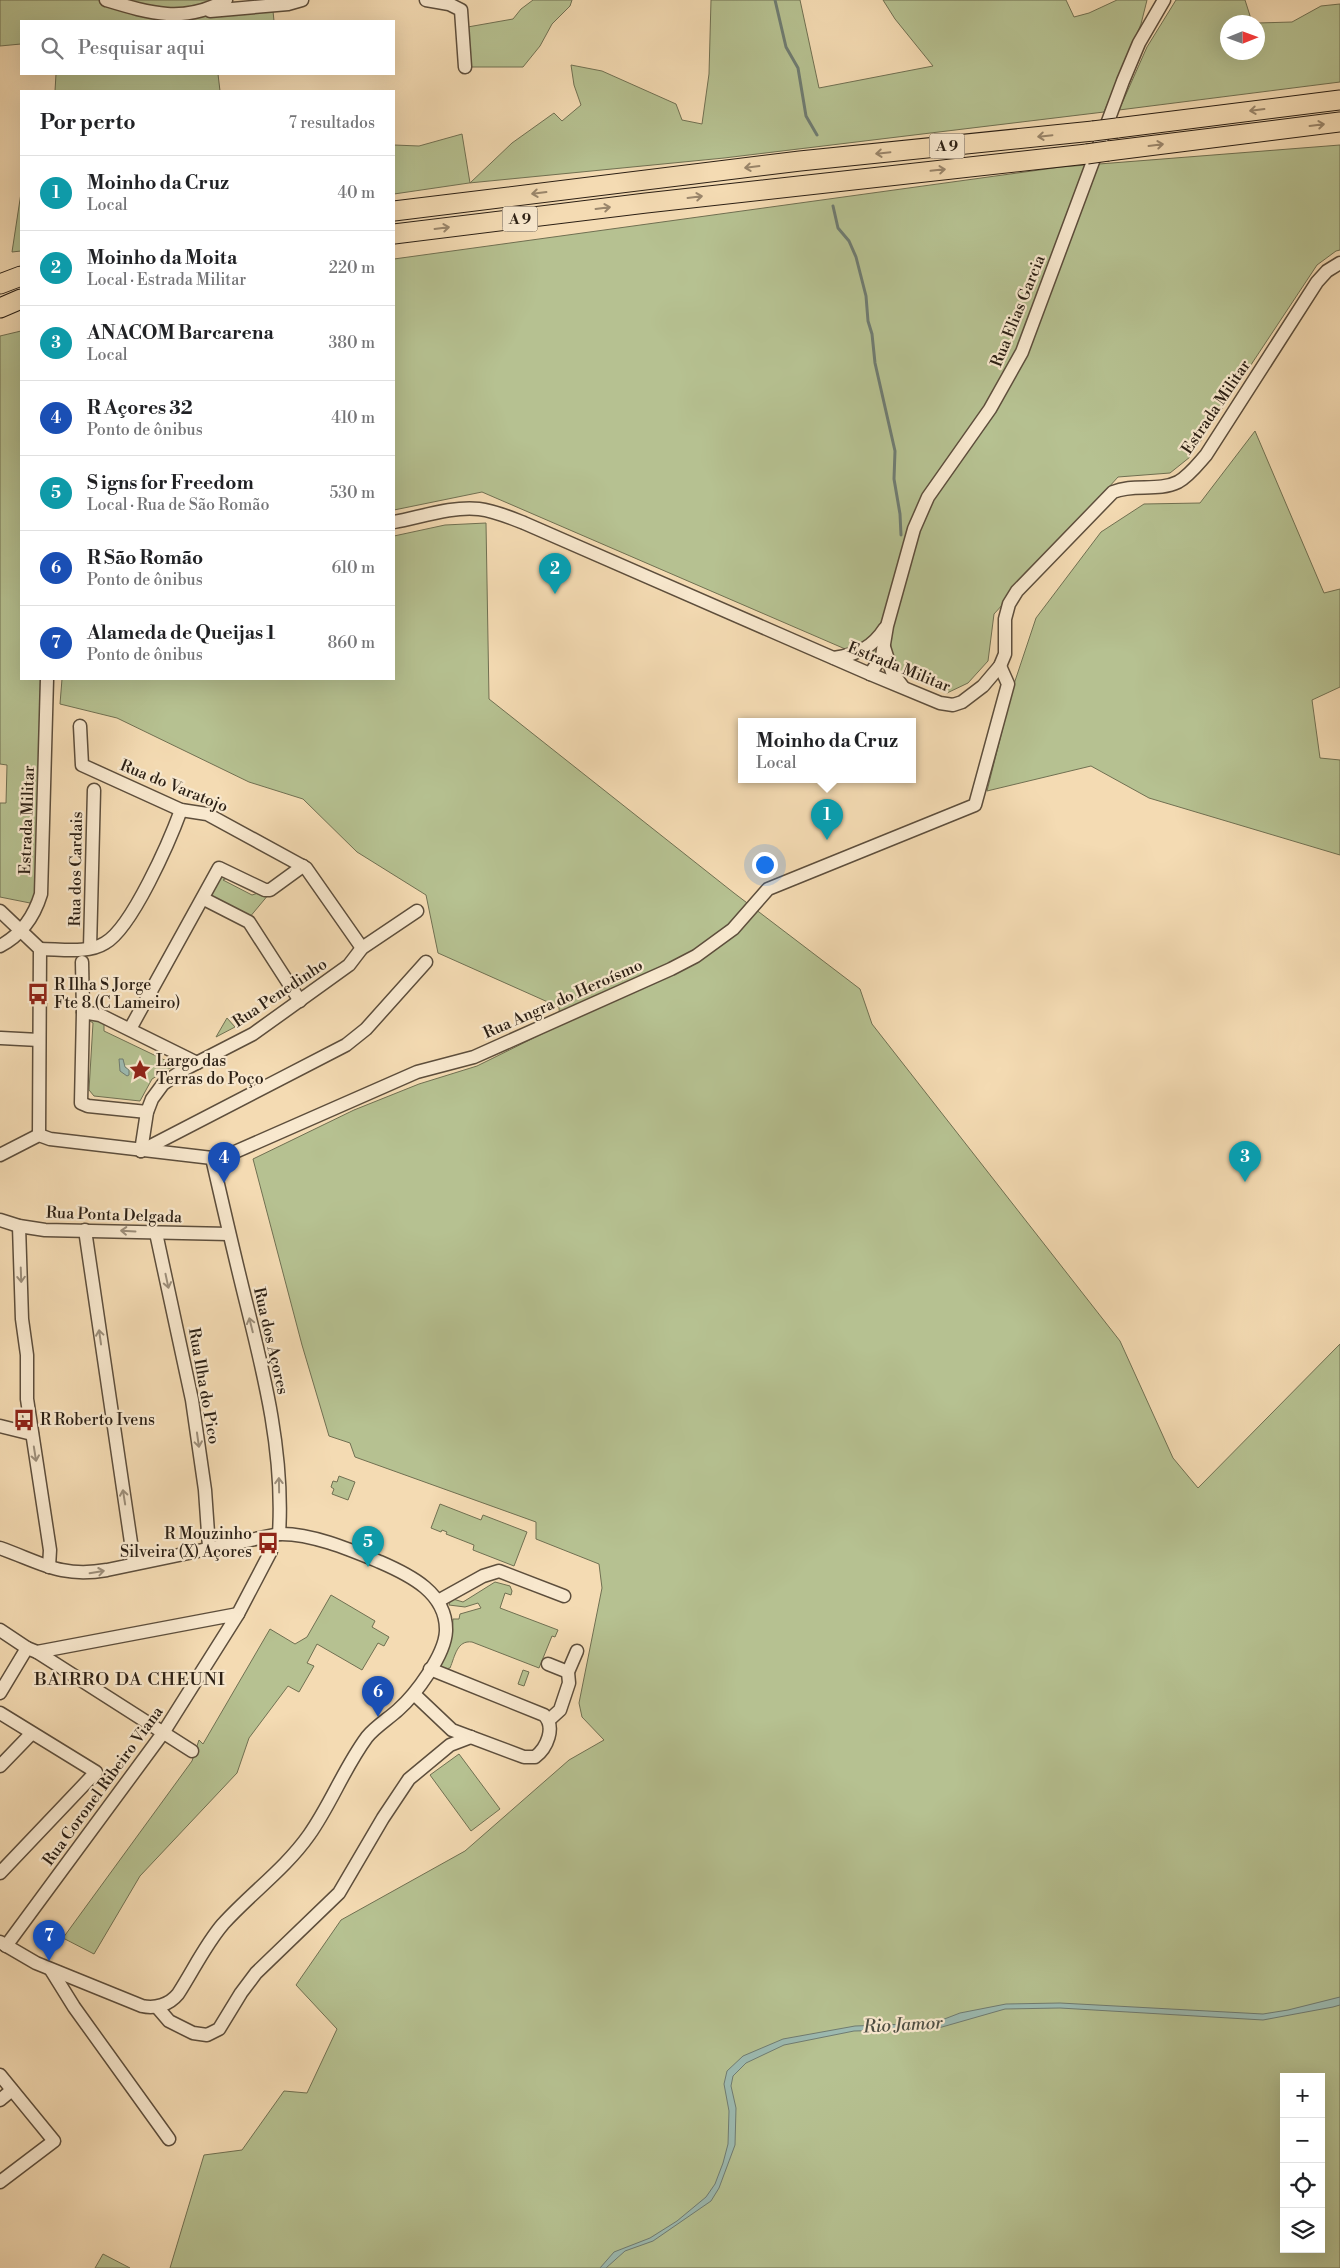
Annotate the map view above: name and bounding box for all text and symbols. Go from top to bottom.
north arrow [1220,15,1265,60]
search box [20,20,395,75]
icon: search [38,34,66,62]
text: Pesquisar aqui [78,36,205,60]
one-way arrow [1249,106,1265,116]
text: Por perto [40,110,136,136]
text: 7 resultados [289,113,375,133]
one-way arrow [1309,120,1325,130]
one-way arrow [1037,131,1053,141]
road number: A 9 [930,134,964,158]
one-way arrow [1148,140,1164,150]
one-way arrow [875,148,891,157]
one-way arrow [744,162,760,172]
one-way arrow [930,165,946,175]
text: Moinho da Cruz [87,171,229,195]
text: 1 [52,183,60,203]
text: 40 m [338,183,375,203]
one-way arrow [531,188,547,198]
one-way arrow [686,192,702,202]
text: Local [87,195,128,215]
one-way arrow [595,203,611,213]
road number: A 9 [502,206,538,232]
one-way arrow [434,223,450,233]
text: Moinho da Moita [87,246,237,270]
street label: Rua Elias Garcia [986,251,1050,370]
text: 2 [51,258,61,278]
text: 220 m [329,258,375,278]
text: Local · Estrada Militar [87,270,246,290]
text: ANACOM Barcarena [87,321,274,345]
text: 3 [51,333,61,353]
text: 380 m [328,333,375,353]
text: Local [87,345,128,365]
street label: Estrada Militar [1177,356,1255,458]
text: R Açores 32 [87,396,193,420]
text: 4 [51,408,61,428]
text: 410 m [331,408,375,428]
text: Ponto de ônibus [87,420,203,440]
text: S igns for Freedom [87,471,254,495]
text: 5 [51,483,61,503]
text: 530 m [329,483,375,503]
text: Local · Rua de São Romão [87,495,269,515]
text: R São Romão [87,546,203,570]
pin: 2 [539,553,571,594]
text: 6 [51,558,61,578]
text: 610 m [331,558,375,578]
text: Ponto de ônibus [87,570,203,590]
text: Alameda de Queijas 1 [87,621,275,645]
text: 7 [51,633,61,653]
text: 860 m [328,633,375,653]
street label: Estrada Militar [845,637,954,697]
text: Ponto de ônibus [87,645,203,665]
popup [738,718,916,783]
text: Moinho da Cruz [756,729,898,753]
text: Local [756,753,796,773]
street label: Rua do Varatojo [117,755,231,817]
street label: Estrada Militar [15,765,39,875]
pin: 1 [811,799,843,840]
street label: Rua dos Cardais [65,811,87,927]
your location [752,852,778,878]
street label: Rua Penedinho [229,954,331,1032]
street label: Rua Angra do Heroísmo [480,955,646,1043]
place label: R Ilha S Jorge Fte 8 (C Lameiro) [54,975,181,1013]
bus stop icon: R Ilha S Jorge Fte 8 (C Lameiro) [25,981,51,1007]
place label: Largo das Terras do Poço [156,1051,264,1089]
place icon: Largo das Terras do Poço [127,1057,153,1083]
pin: 3 [1229,1141,1261,1182]
pin: 4 [208,1142,240,1183]
street label: Rua Ponta Delgada [46,1203,183,1227]
one-way arrow [120,1227,136,1236]
one-way arrow [16,1267,25,1283]
one-way arrow [163,1272,172,1288]
street label: Rua dos Açores [249,1285,293,1397]
one-way arrow [246,1318,255,1334]
street label: Rua Ilha do Pico [184,1326,224,1446]
one-way arrow [95,1329,105,1345]
bus stop icon: R Roberto Ivens [11,1407,37,1433]
place label: R Roberto Ivens [40,1410,155,1430]
one-way arrow [193,1432,203,1448]
one-way arrow [31,1446,41,1462]
one-way arrow [274,1477,284,1494]
one-way arrow [119,1490,129,1506]
place label: R Mouzinho Silveira (X) Açores [120,1524,252,1562]
pin: 5 [352,1526,384,1567]
bus stop icon: R Mouzinho Silveira (X) Açores [255,1530,281,1556]
one-way arrow [89,1566,105,1576]
district label: BAIRRO DA CHEUNI [33,1668,226,1691]
pin: 6 [362,1676,394,1717]
street label: Rua Coronel Ribeiro Viana [38,1702,168,1870]
pin: 7 [33,1920,65,1961]
water label: Rio Jamor [862,2011,944,2039]
map controls [1280,2073,1325,2253]
button: + [1280,2073,1325,2118]
button: − [1280,2118,1325,2163]
button: locate [1280,2163,1325,2208]
button: layers [1280,2208,1325,2253]

